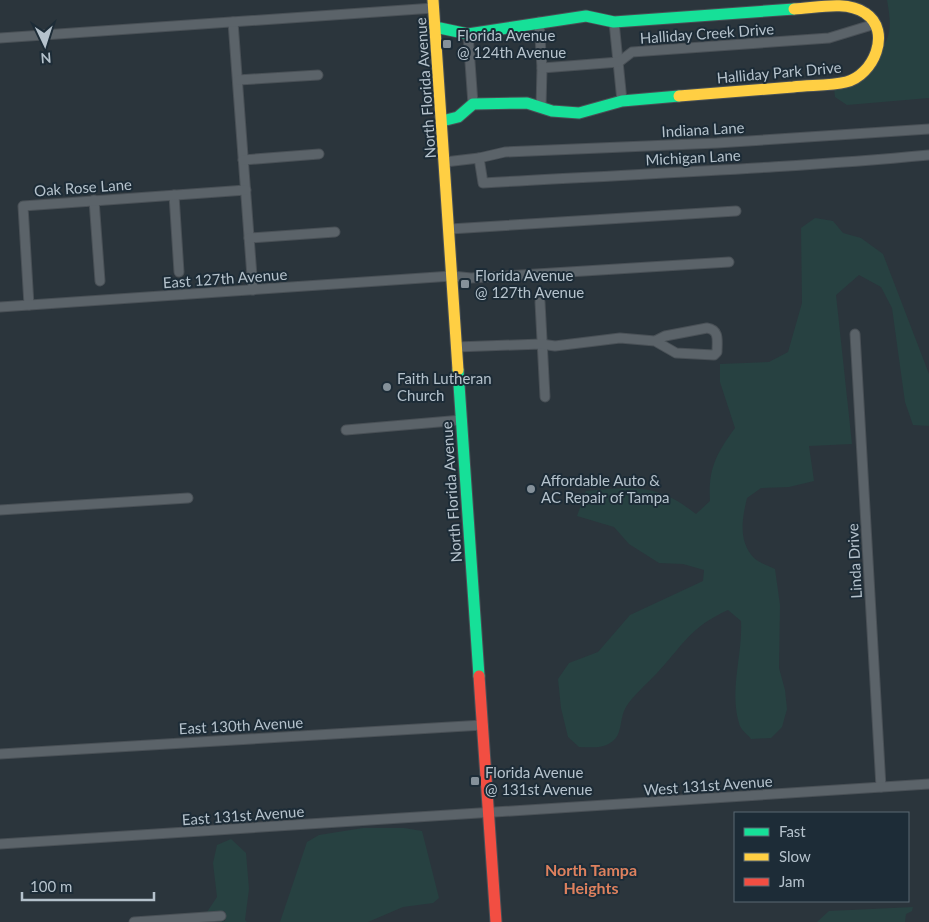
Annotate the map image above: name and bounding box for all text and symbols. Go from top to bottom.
street label: North Florida Avenue [411,17,439,159]
street label: Halliday Creek Drive [639,19,775,47]
north arrow [20,20,70,70]
place label: Florida Avenue @ 124th Avenue [457,26,566,61]
marker: Florida Avenue @ 124th Avenue [441,38,453,50]
text: N [40,50,52,67]
street label: Halliday Park Drive [716,58,842,86]
street label: Indiana Lane [661,118,745,140]
street label: Michigan Lane [645,146,741,168]
street label: Oak Rose Lane [34,175,133,199]
street label: East 127th Avenue [162,265,288,291]
place label: Florida Avenue @ 127th Avenue [475,266,584,301]
marker: Florida Avenue @ 127th Avenue [459,278,471,290]
place label: Faith Lutheran Church [397,369,492,404]
marker: Faith Lutheran Church [381,381,393,393]
street label: North Florida Avenue [437,421,465,563]
place label: Affordable Auto & AC Repair of Tampa [541,471,670,506]
marker: Affordable Auto & AC Repair of Tampa [525,483,537,495]
street label: Linda Drive [843,523,865,599]
street label: East 130th Avenue [178,713,304,737]
place label: Florida Avenue @ 131st Avenue [485,763,592,798]
street label: West 131st Avenue [643,772,773,798]
marker: Florida Avenue @ 131st Avenue [469,775,481,787]
street label: East 131st Avenue [181,802,305,828]
legend [734,812,909,902]
text: Fast [779,822,806,840]
text: Slow [779,847,811,865]
district label: North Tampa Heights [545,860,637,897]
scale bar [22,870,155,902]
text: Jam [779,872,805,890]
text: 100 m [30,877,72,895]

